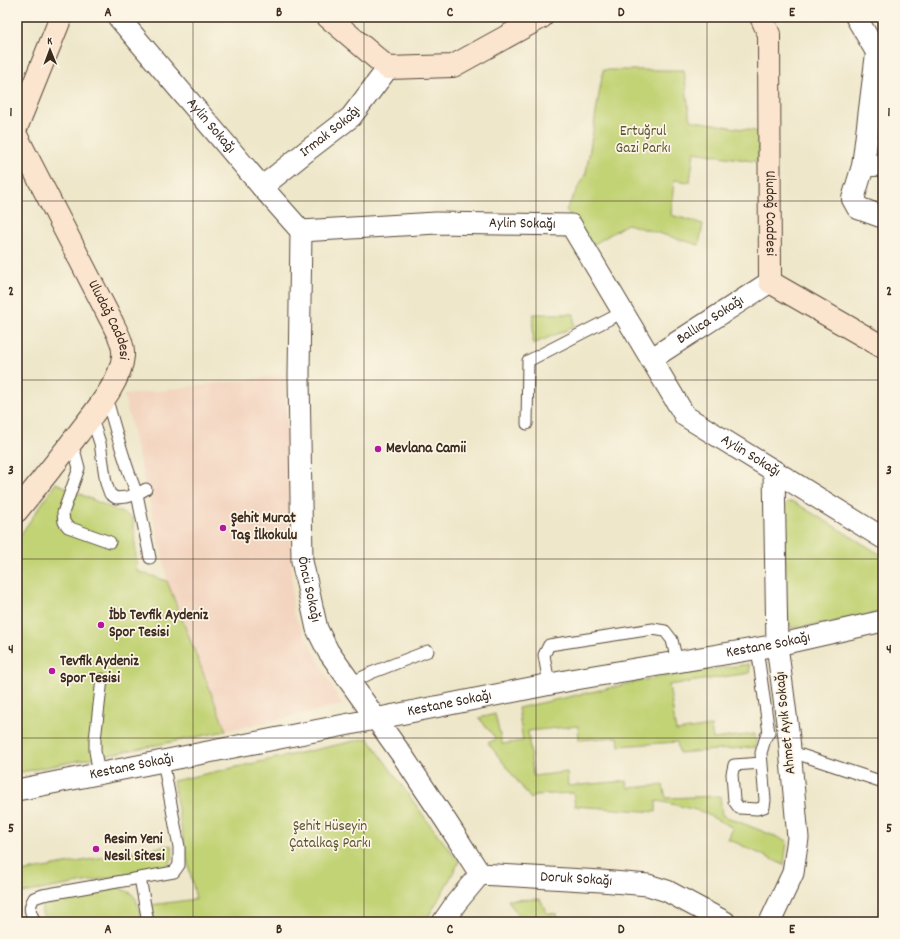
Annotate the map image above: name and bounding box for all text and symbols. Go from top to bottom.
text: A [104,4,112,23]
text: B [276,4,282,23]
text: C [447,4,454,23]
text: D [618,4,625,23]
text: E [789,4,796,23]
north arrow [30,30,70,70]
text: K [47,34,53,50]
street label: Aylin Sokağı [180,94,241,159]
street label: Irmak Sokağı [295,101,367,163]
text: 1 [10,104,13,123]
text: 1 [888,104,891,123]
park label: Ertuğrul Gazi Parkı [616,121,671,160]
street label: Uludağ Caddesi [759,170,781,256]
street label: Aylin Sokağı [489,213,556,236]
street label: Uludağ Caddesi [81,276,134,361]
text: 2 [8,283,14,302]
text: 2 [886,283,892,302]
street label: Ballıca Sokağı [673,290,749,350]
street label: Aylin Sokağı [716,429,785,483]
place label: Mevlana Camii [386,438,466,460]
marker: Mevlana Camii [373,444,383,454]
text: 3 [8,462,14,481]
text: 3 [886,462,892,481]
place label: Şehit Murat Taş İlkokulu [231,508,298,547]
marker: Şehit Murat Taş İlkokulu [218,523,228,533]
street label: Öncü Sokağı [291,556,326,625]
place label: İbb Tevfik Aydeniz Spor Tesisi [109,605,209,644]
marker: İbb Tevfik Aydeniz Spor Tesisi [96,620,106,630]
street label: Kestane Sokağı [724,627,813,664]
text: 4 [8,641,14,660]
text: 4 [886,641,892,660]
place label: Tevfik Aydeniz Spor Tesisi [60,651,139,690]
marker: Tevfik Aydeniz Spor Tesisi [47,666,57,676]
street label: Ahmet Ayık Sokağı [770,670,802,776]
street label: Kestane Sokağı [406,685,494,723]
street label: Kestane Sokağı [88,748,176,786]
park label: Şehit Hüseyin Çatalkaş Parkı [289,816,371,855]
text: 5 [8,820,14,839]
text: 5 [886,820,892,839]
place label: Resim Yeni Nesil Sitesi [104,829,165,868]
marker: Resim Yeni Nesil Sitesi [91,844,101,854]
street label: Doruk Sokağı [540,867,613,893]
text: A [104,921,112,939]
text: B [276,921,282,939]
text: C [447,921,454,939]
text: D [618,921,625,939]
text: E [789,921,796,939]

